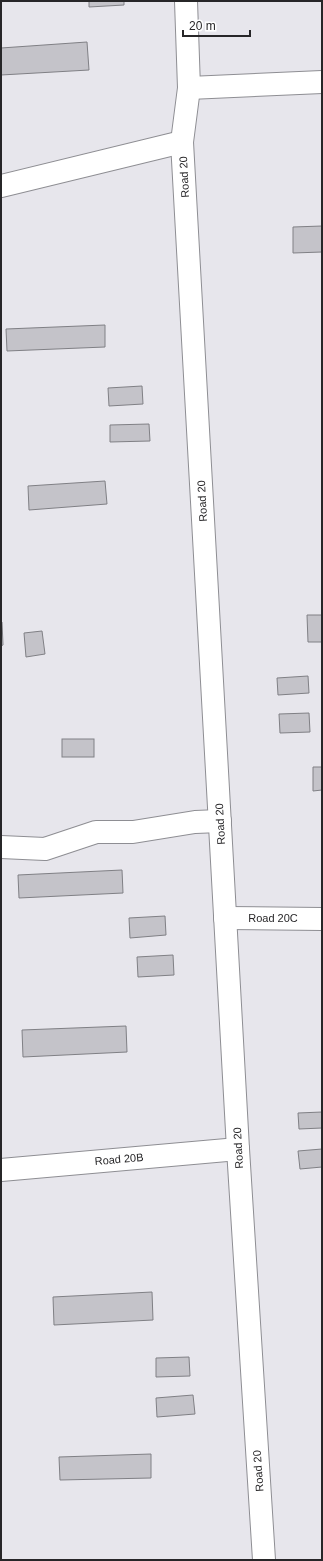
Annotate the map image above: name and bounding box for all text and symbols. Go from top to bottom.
scale bar [183,12,250,38]
text: 20 m [189,19,216,33]
street label: Road 20 [177,156,191,198]
street label: Road 20 [195,480,209,522]
street label: Road 20 [213,803,227,845]
street label: Road 20C [248,912,298,924]
street label: Road 20 [231,1127,245,1169]
street label: Road 20B [94,1151,144,1167]
street label: Road 20 [251,1450,265,1492]

